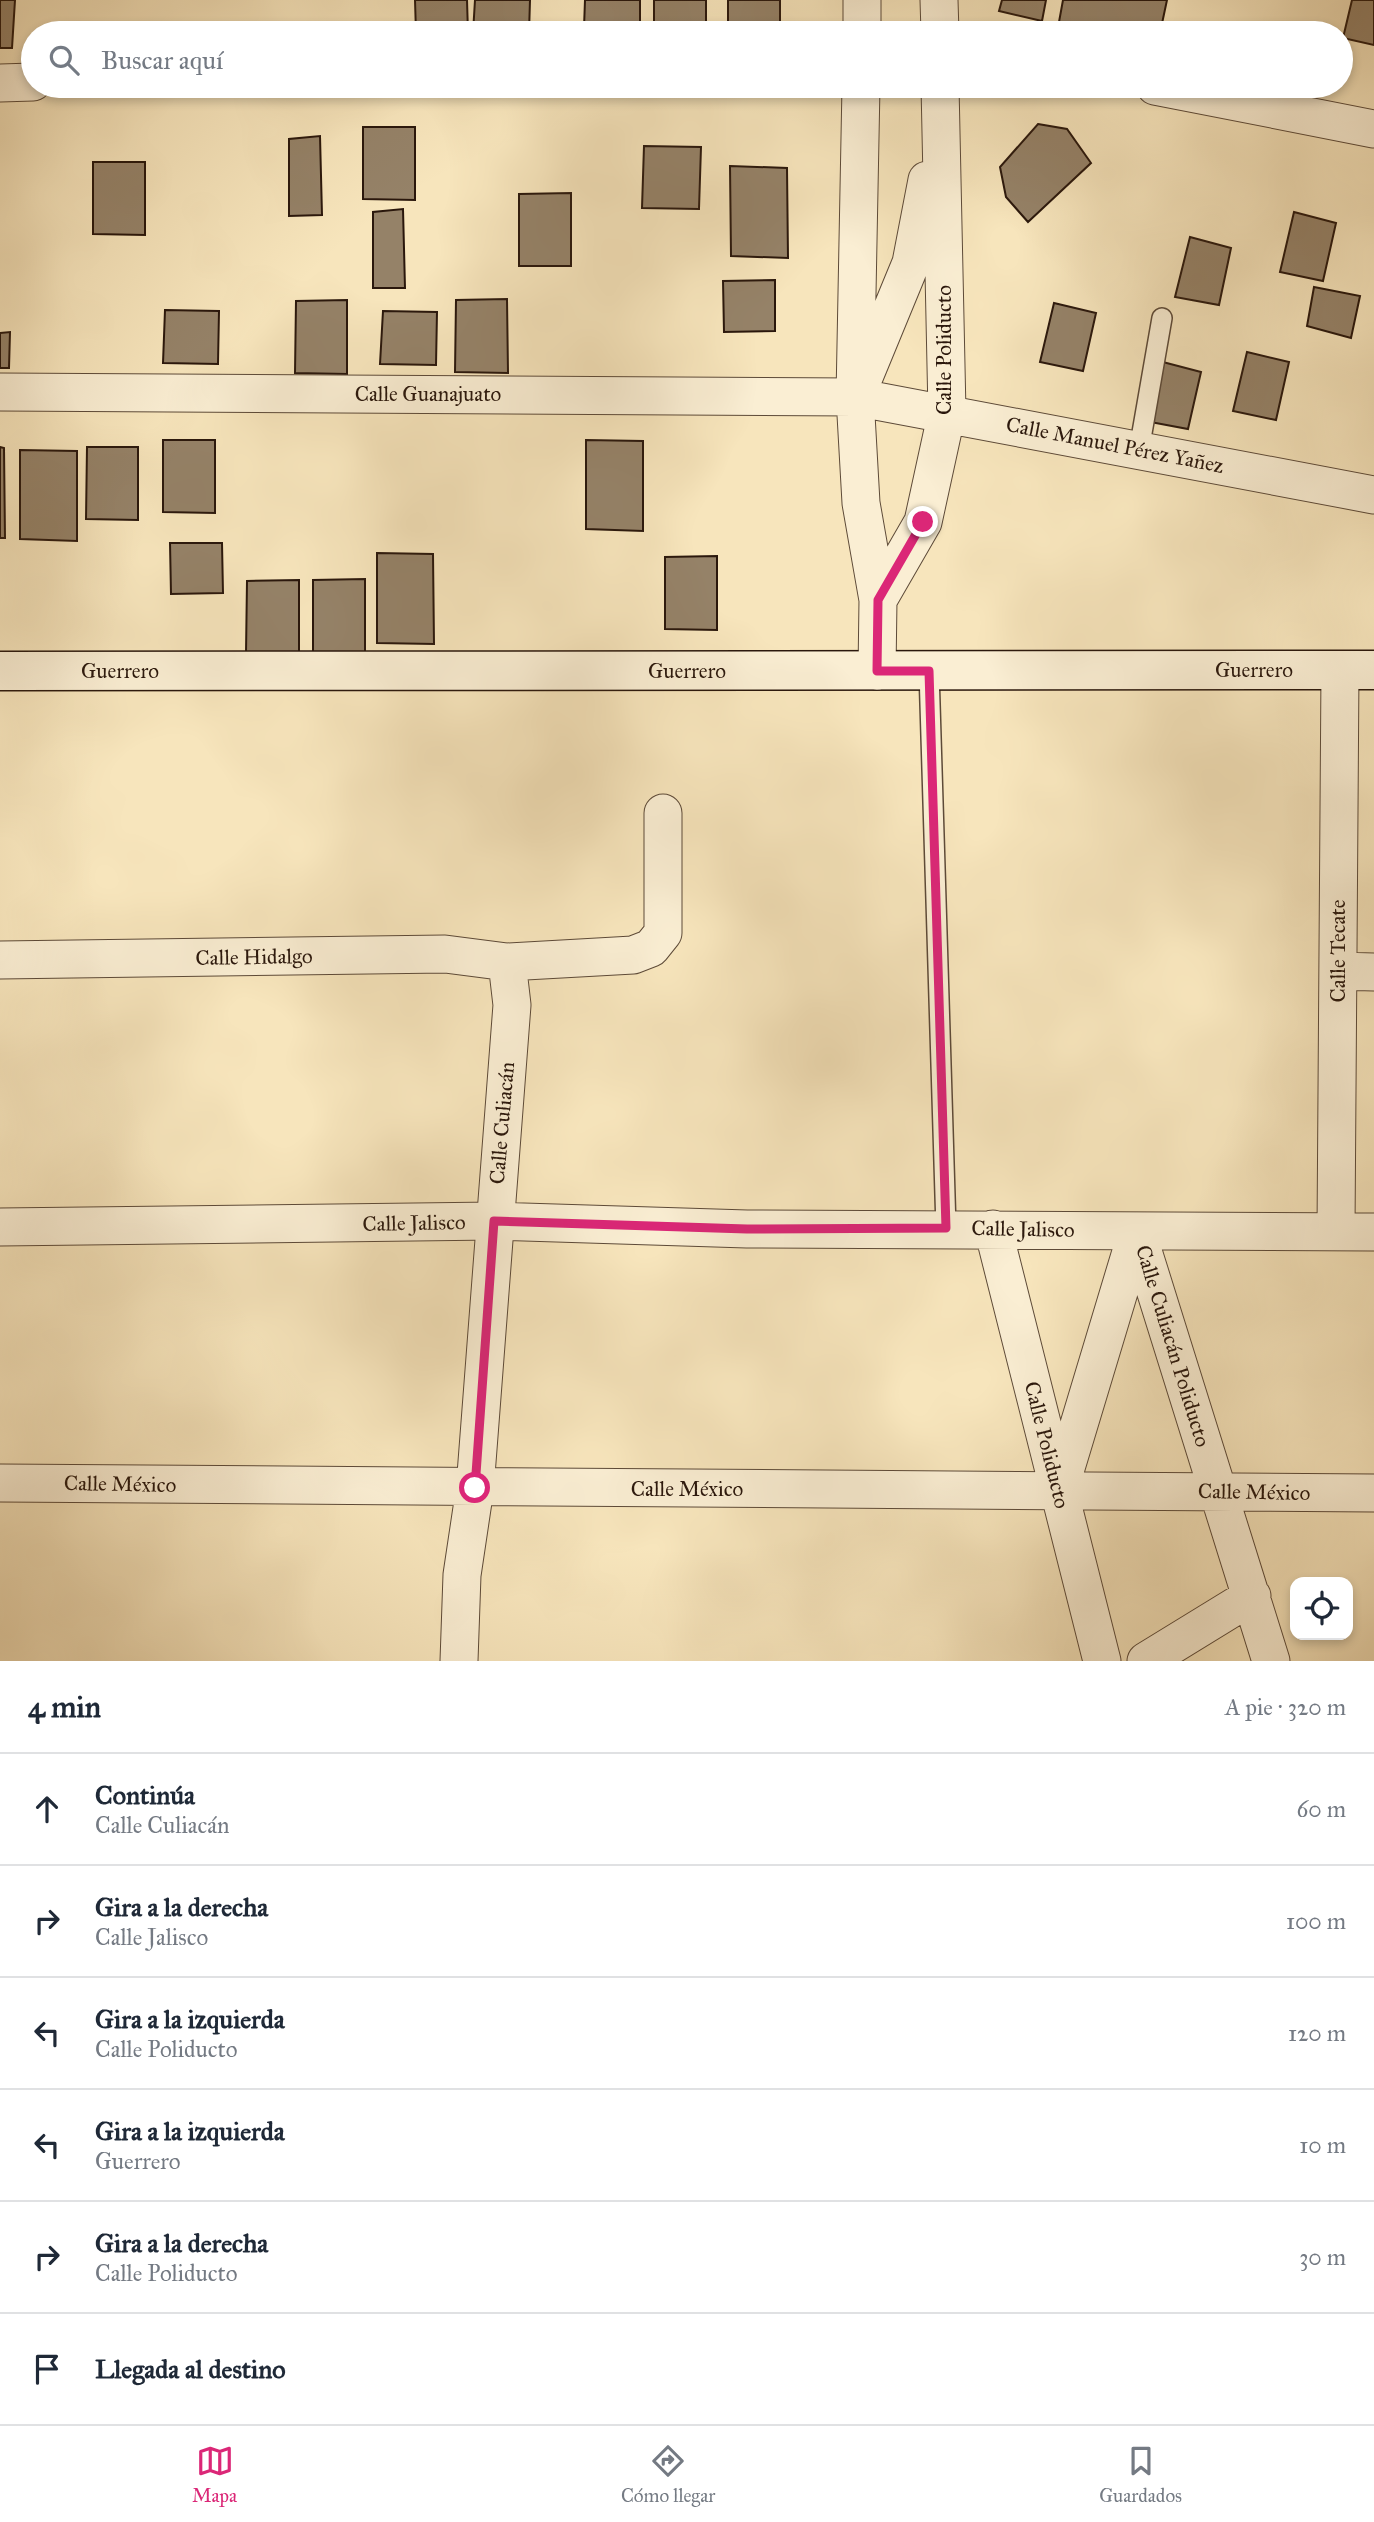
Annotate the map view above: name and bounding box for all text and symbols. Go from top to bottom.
search box [21,21,1353,98]
icon: search [45,41,83,79]
text: Buscar aquí [101,44,223,76]
street label: Calle Poliducto [931,285,957,415]
street label: Calle Guanajuato [355,381,502,407]
street label: Calle Manuel Pérez Yañez [1004,411,1226,479]
route end [907,506,938,537]
street label: Guerrero [1215,657,1293,683]
street label: Guerrero [81,658,159,684]
street label: Guerrero [648,658,726,684]
street label: Calle Tecate [1325,899,1351,1003]
street label: Calle Hidalgo [195,943,313,971]
street label: Calle Culiacán [484,1061,520,1185]
street label: Calle Jalisco [362,1209,466,1237]
street label: Calle Jalisco [971,1215,1075,1243]
street label: Calle Culiacán Poliducto [1130,1242,1216,1450]
street label: Calle Poliducto [1019,1379,1075,1511]
street label: Calle México [64,1470,177,1498]
route start [459,1472,490,1503]
street label: Calle México [631,1476,744,1502]
street label: Calle México [1198,1478,1311,1506]
map controls [1290,1577,1353,1640]
button: locate [1290,1577,1353,1640]
text: 4 min [28,1689,101,1725]
text: A pie · 320 m [1225,1693,1346,1721]
text: Continúa [95,1779,195,1811]
icon: ahead [28,1790,66,1828]
text: 60 m [1297,1795,1346,1823]
text: Calle Culiacán [95,1811,229,1839]
text: Gira a la derecha [95,1891,268,1923]
icon: right [28,1902,66,1940]
text: 100 m [1286,1907,1346,1935]
text: Calle Jalisco [95,1923,208,1951]
text: Gira a la izquierda [95,2003,285,2035]
icon: left [28,2014,66,2052]
text: 120 m [1288,2019,1346,2047]
text: Calle Poliducto [95,2035,237,2063]
text: Gira a la izquierda [95,2115,285,2147]
icon: left [28,2126,66,2164]
text: 10 m [1299,2131,1346,2159]
text: Guerrero [95,2147,181,2175]
text: Gira a la derecha [95,2227,268,2259]
icon: right [28,2238,66,2276]
text: 30 m [1299,2243,1346,2271]
text: Calle Poliducto [95,2259,237,2287]
icon: arrive [28,2350,66,2388]
text: Llegada al destino [95,2353,286,2385]
tab: Mapa [192,2442,237,2507]
tab: Cómo llegar [621,2442,715,2507]
tab: Guardados [1099,2442,1182,2507]

